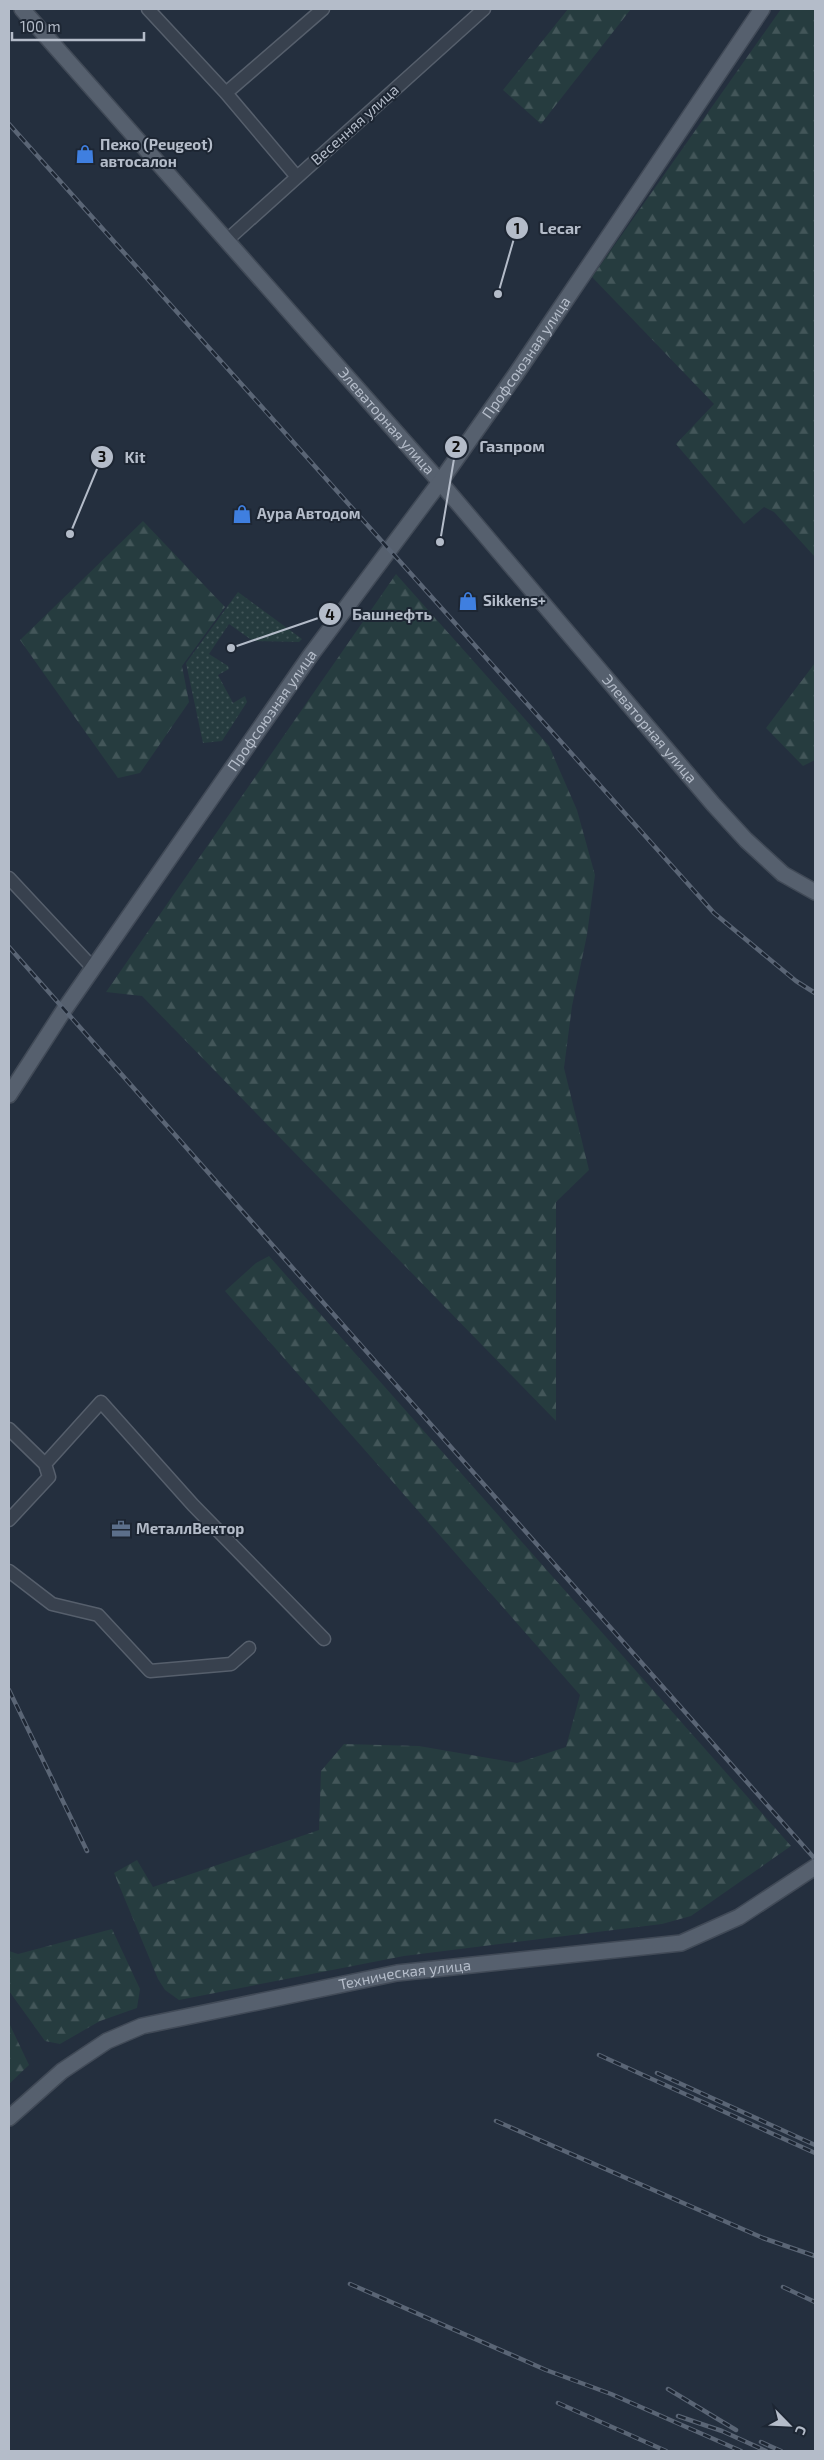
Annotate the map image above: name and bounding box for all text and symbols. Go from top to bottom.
scale bar [12,10,145,42]
text: 100 m [20,17,61,35]
street label: Весенняя улица [307,80,403,169]
place label: Пежо (Peugeot) автосалон [100,135,213,170]
shop icon: Пежо (Peugeot) автосалон [74,143,96,165]
callout: Lecar [504,213,591,244]
text: Lecar [539,218,581,237]
text: 1 [514,219,520,237]
street label: Профсоюзная улица [478,293,574,422]
street label: Элеваторная улица [335,363,439,478]
callout: Газпром [444,431,554,462]
text: Газпром [479,436,545,455]
text: 2 [452,437,461,455]
callout: Kit [89,441,155,472]
text: 3 [98,447,106,465]
text: Kit [124,447,146,466]
shop icon: Аура Автодом [231,503,253,525]
place label: Аура Автодом [257,504,361,522]
shop icon: Sikkens+ [457,590,479,612]
place label: Sikkens+ [483,591,546,609]
callout: Башнефть [317,599,442,630]
text: Башнефть [352,604,432,623]
text: 4 [325,605,335,623]
street label: Профсоюзная улица [223,646,320,774]
street label: Элеваторная улица [599,670,701,786]
office icon: МеталлВектор [110,1518,132,1540]
place label: МеталлВектор [136,1519,244,1537]
street label: Техническая улица [337,1955,472,1993]
north arrow [764,2400,814,2450]
text: С [792,2423,811,2438]

